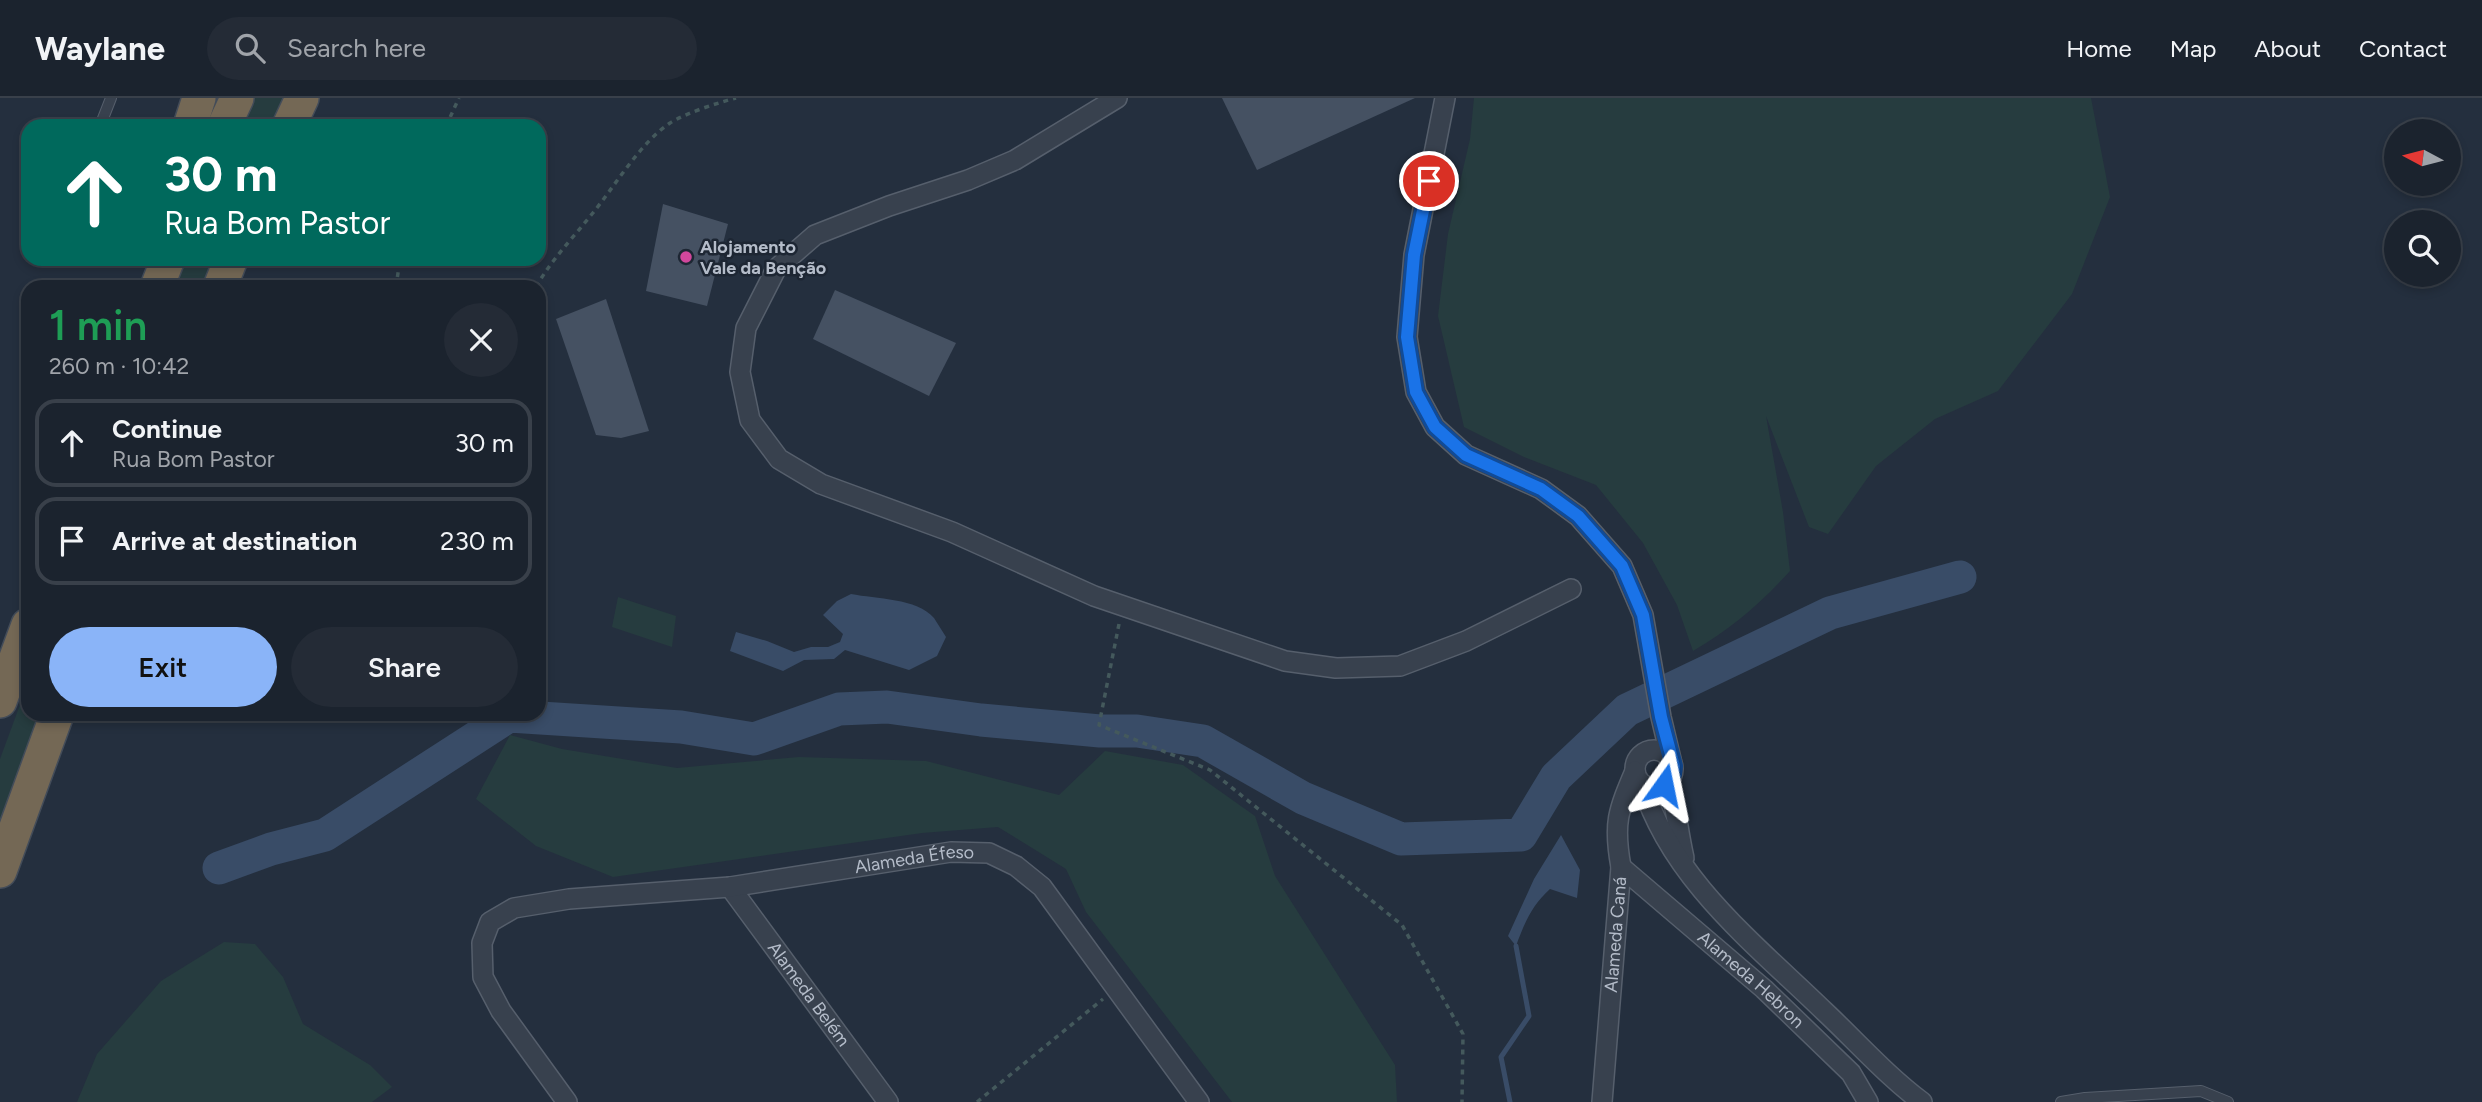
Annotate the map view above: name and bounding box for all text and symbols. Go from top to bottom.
search box [207,17,697,80]
text: Waylane [35,29,165,68]
icon: search [231,29,269,67]
text: Search here [287,32,426,64]
text: Home [2066,34,2132,63]
text: Map [2170,34,2216,63]
text: About [2254,34,2321,63]
text: Contact [2359,34,2447,63]
north arrow [2384,119,2460,196]
map controls [2384,119,2461,287]
text: 30 m [164,144,277,203]
icon: ahead [49,147,140,238]
pin [1399,151,1459,211]
icon: arrive [1410,162,1448,200]
text: Rua Bom Pastor [164,204,390,242]
button: search [2384,210,2461,287]
place label: Alojamento Vale da Benção [700,236,826,279]
marker: Alojamento Vale da Benção [678,249,694,265]
text: 1 min [49,300,147,351]
button: close [444,303,518,377]
text: 260 m · 10:42 [49,352,189,380]
text: Continue [112,413,222,445]
icon: ahead [53,424,91,462]
text: 30 m [455,427,514,459]
text: Rua Bom Pastor [112,445,275,473]
icon: arrive [53,522,91,560]
text: Arrive at destination [112,525,357,557]
text: 230 m [440,525,514,557]
button: Exit [49,627,277,707]
button: Share [291,627,518,707]
position arrow [1627,748,1701,822]
street label: Alameda Éfeso [853,840,975,878]
street label: Alameda Caná [1600,876,1631,993]
street label: Alameda Hebron [1693,926,1809,1033]
street label: Alameda Belém [763,937,855,1051]

